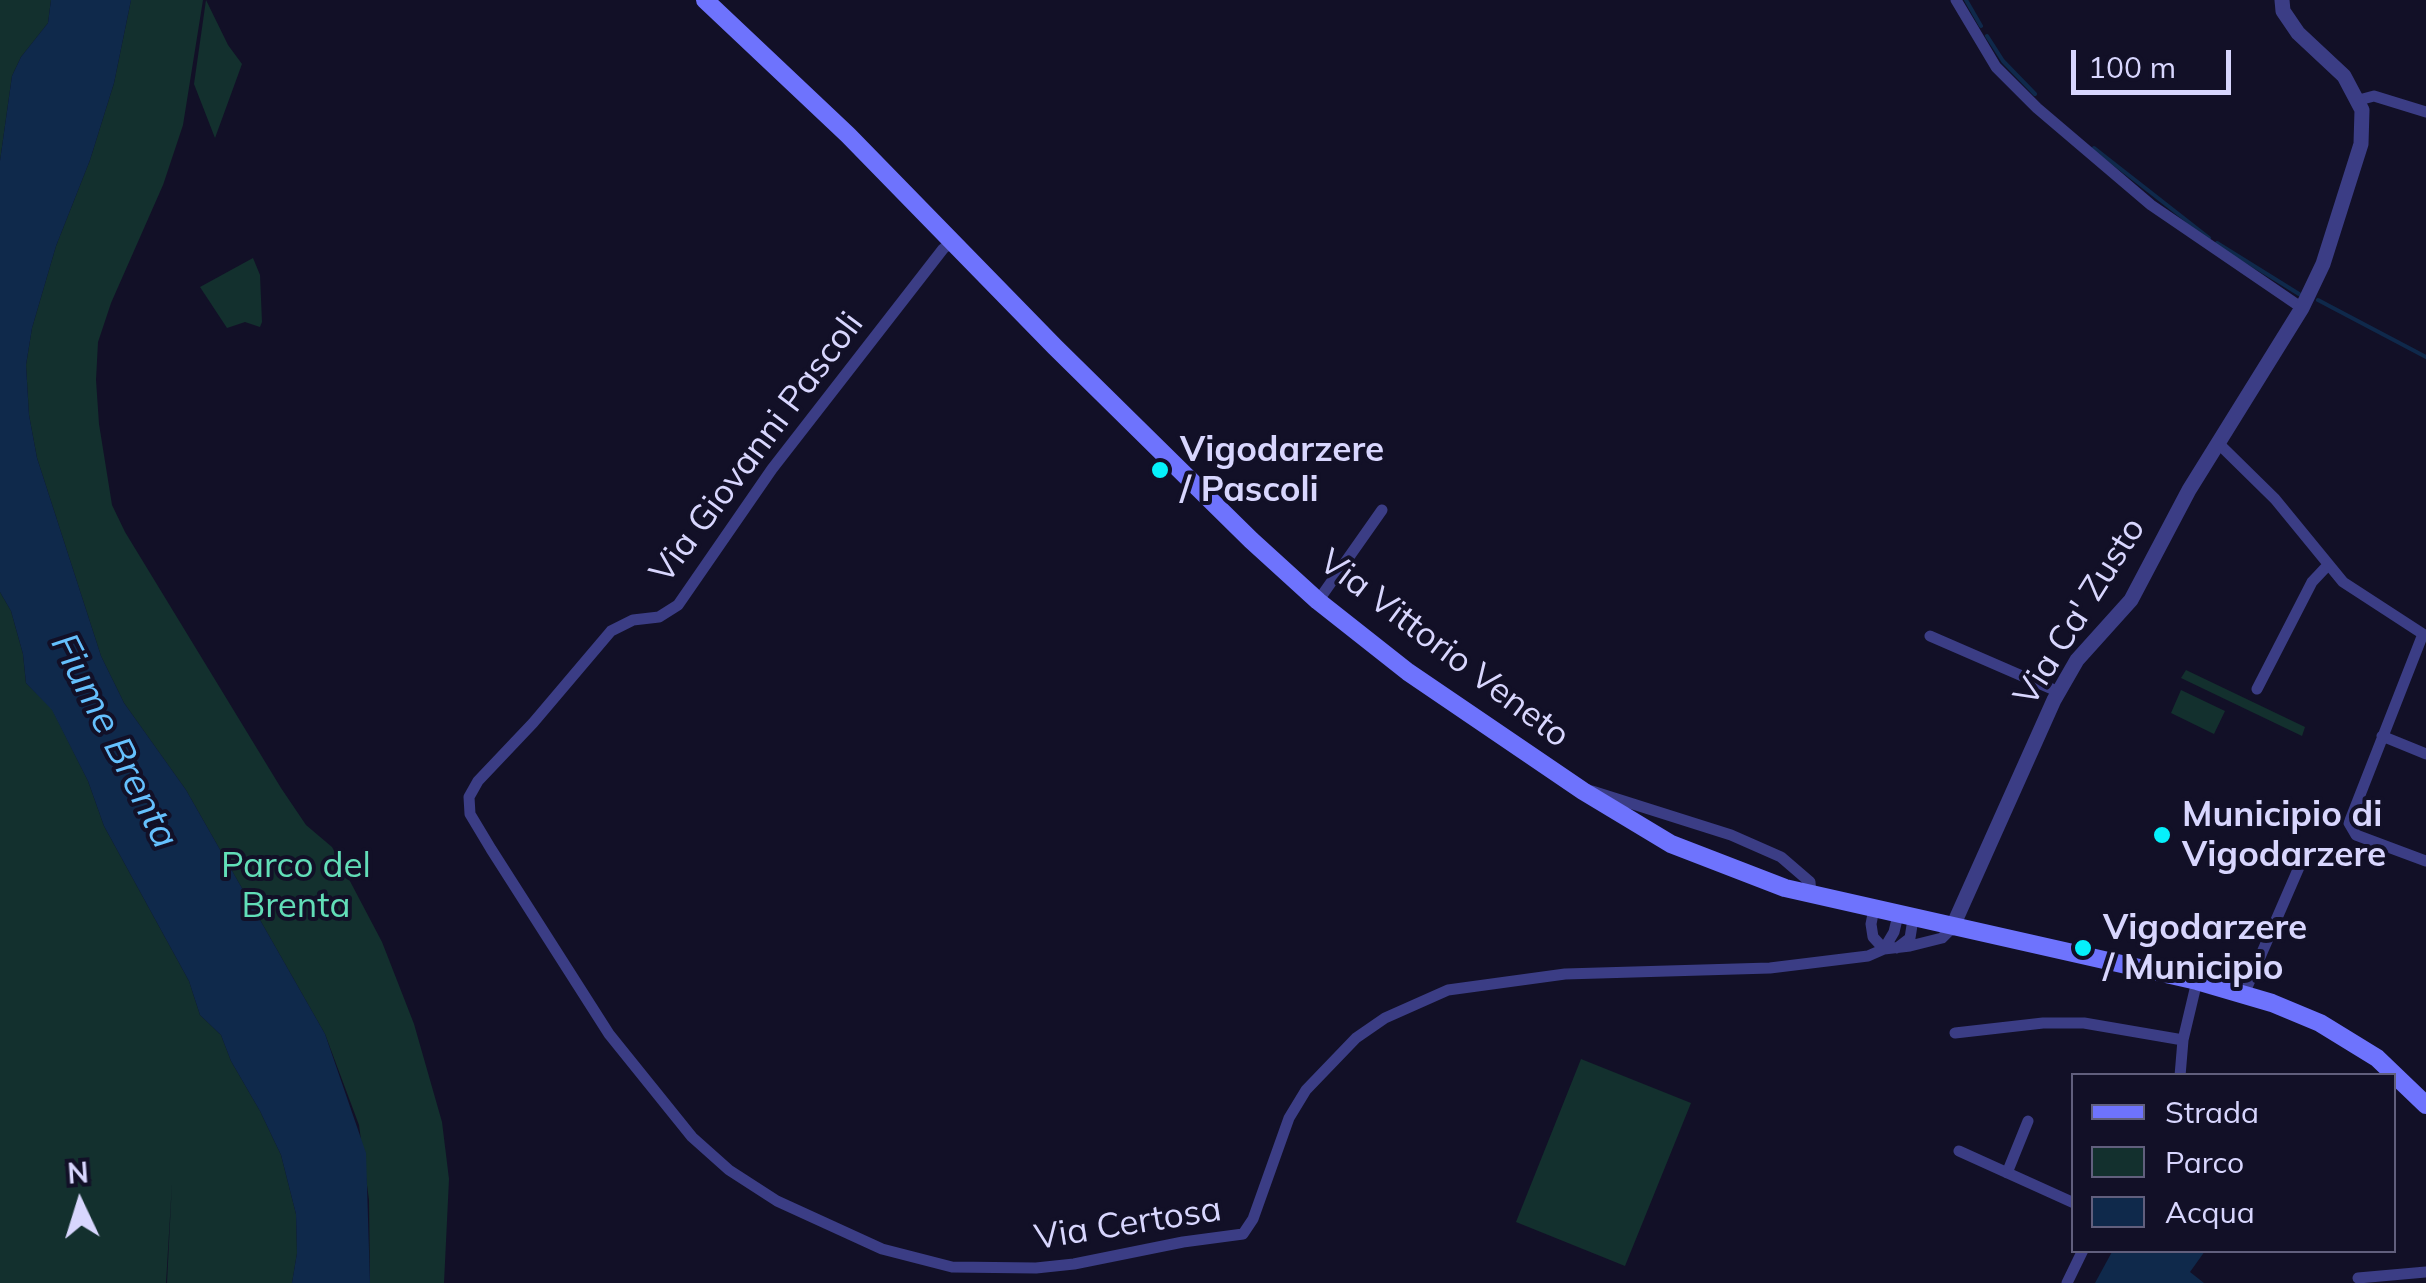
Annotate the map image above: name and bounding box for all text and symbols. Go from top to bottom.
scale bar [2076,30,2236,92]
text: 100 m [2088,48,2176,86]
street label: Via Giovanni Pascoli [641,304,873,592]
place label: Vigodarzere / Pascoli [1180,429,1384,511]
marker: Vigodarzere / Pascoli [1149,459,1171,481]
street label: Via Ca' Zusto [2005,510,2155,714]
street label: Via Vittorio Veneto [1311,541,1577,757]
water label: Fiume Brenta [40,626,188,856]
place label: Municipio di Vigodarzere [2182,794,2386,876]
marker: Municipio di Vigodarzere [2151,824,2173,846]
park label: Parco del Brenta [221,845,371,927]
place label: Vigodarzere / Municipio [2103,907,2307,989]
marker: Vigodarzere / Municipio [2072,937,2094,959]
legend [2071,1073,2396,1253]
text: Strada [2165,1093,2259,1131]
text: Parco [2165,1143,2244,1181]
north arrow [30,1153,130,1253]
text: N [66,1154,90,1191]
street label: Via Certosa [1032,1188,1224,1260]
text: Acqua [2165,1193,2255,1231]

